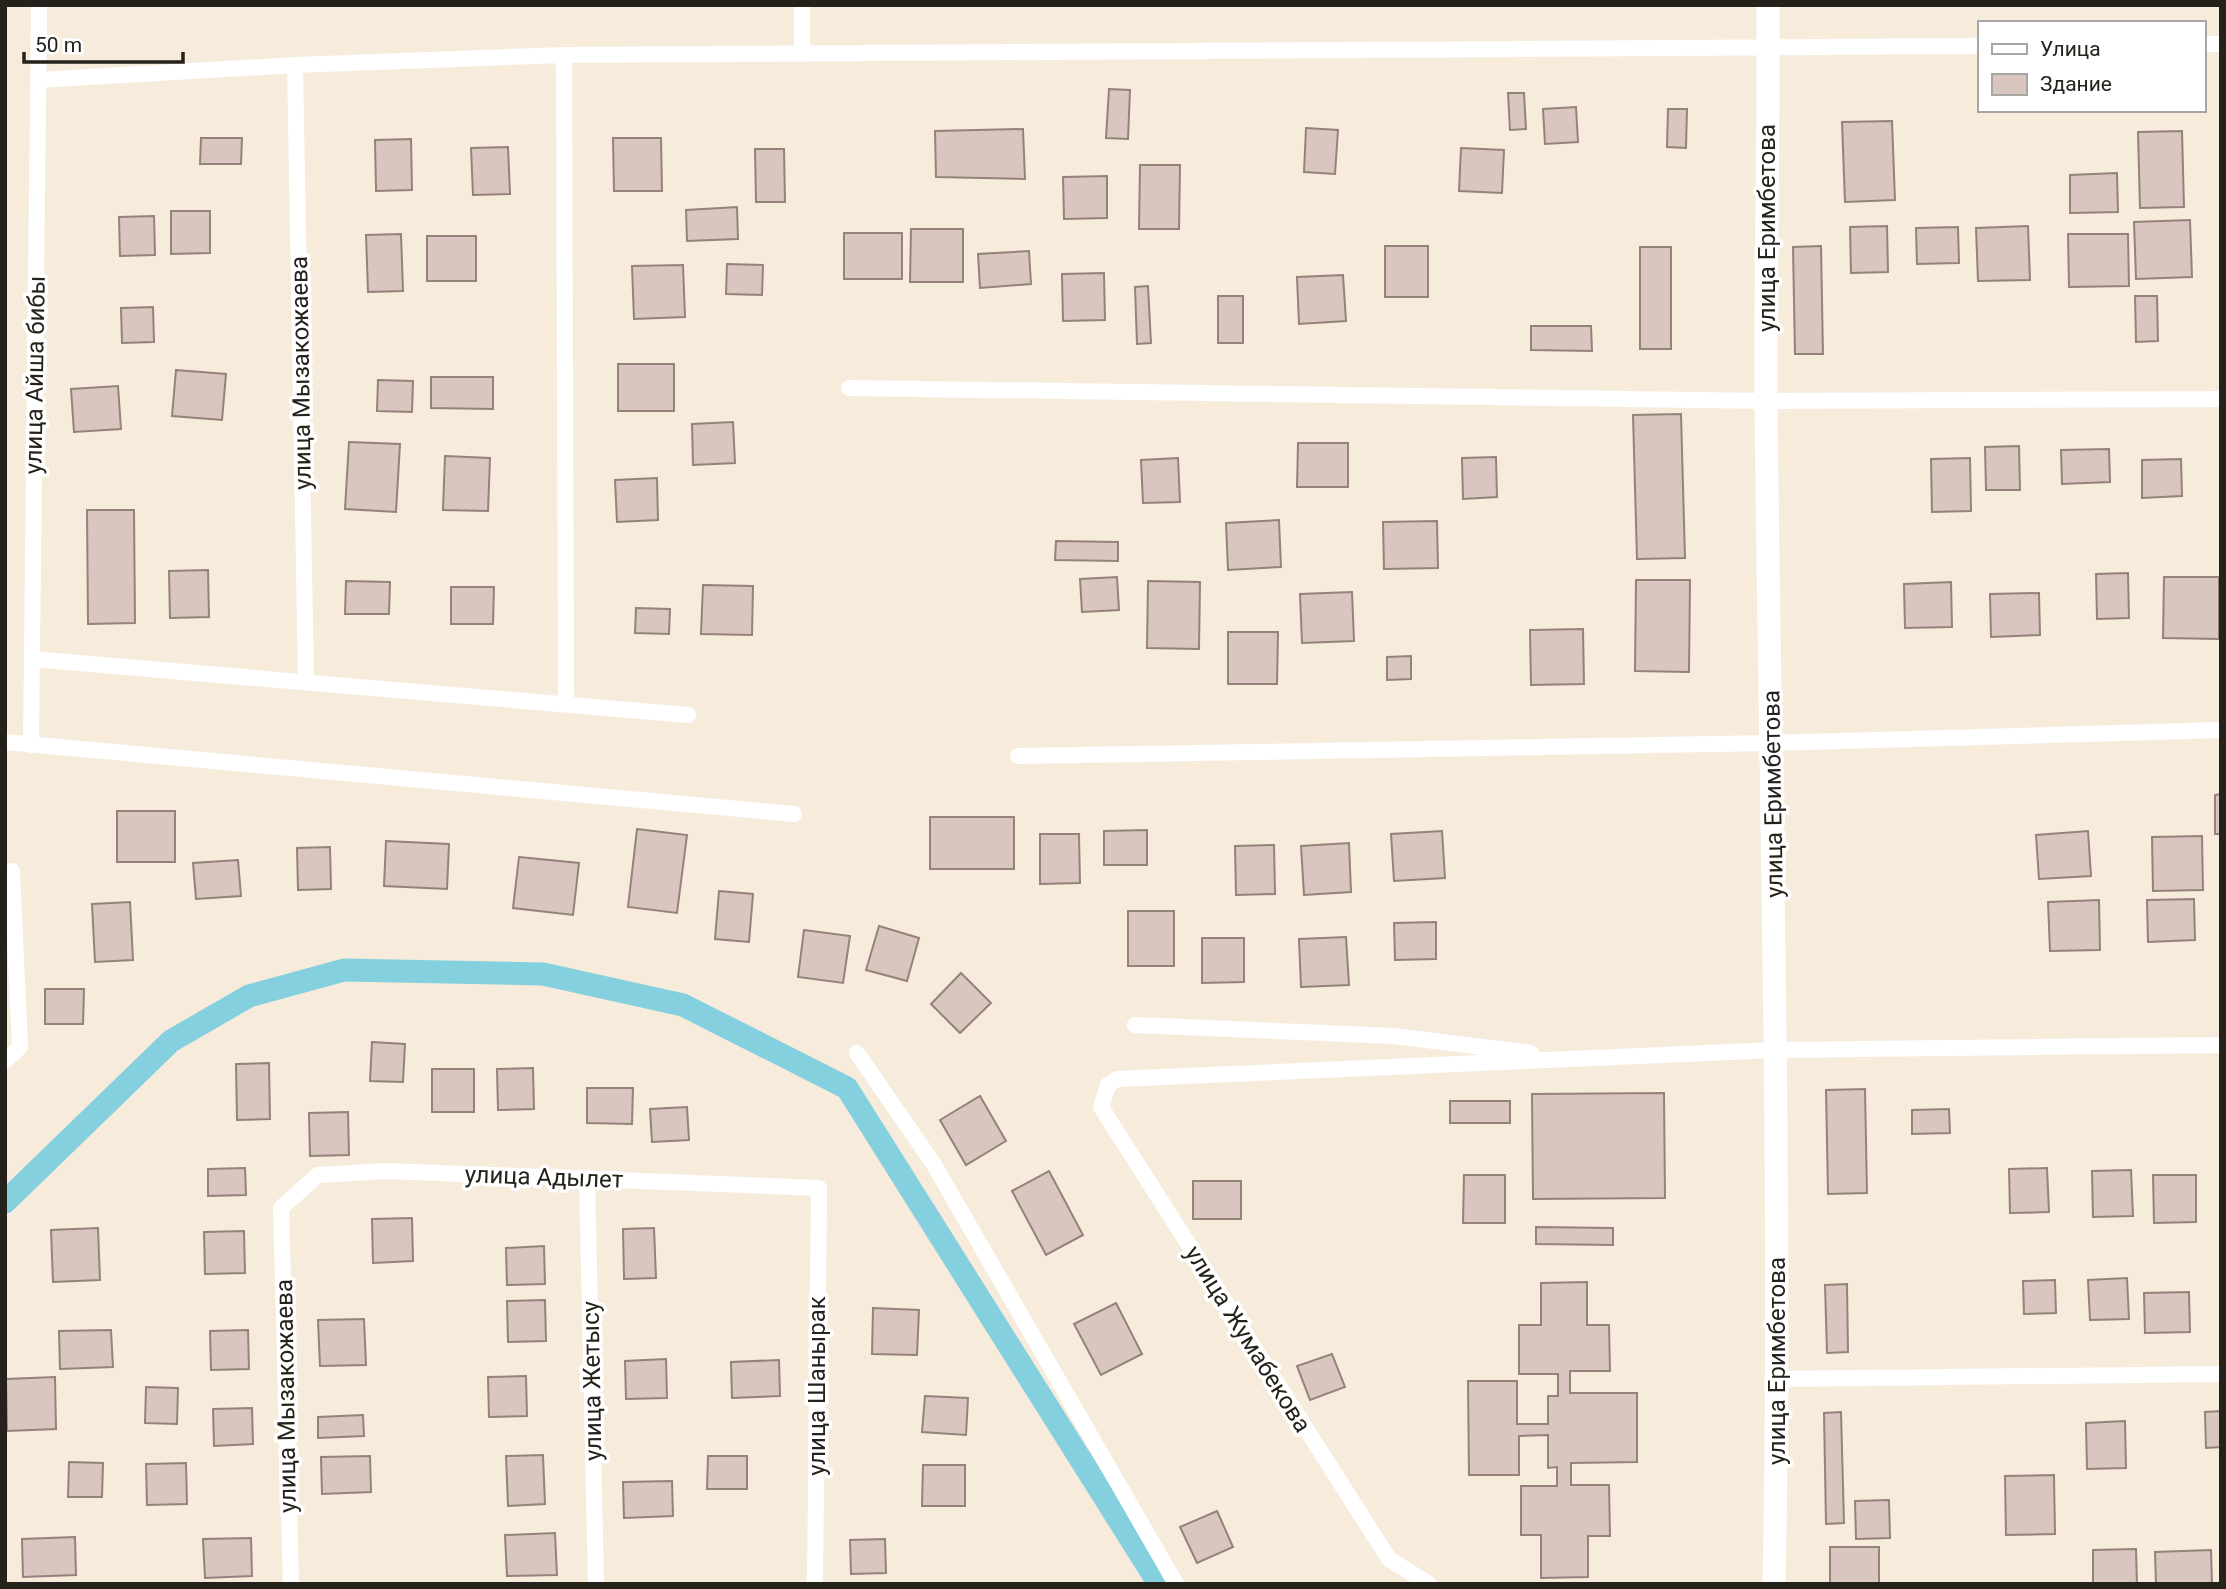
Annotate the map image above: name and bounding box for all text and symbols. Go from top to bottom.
scale bar [24,21,184,65]
legend [1978,21,2205,112]
text: 50 m [35,33,82,57]
text: Улица [2040,37,2101,61]
text: Здание [2040,72,2112,96]
street label: улица Еримбетова [1753,124,1781,332]
street label: улица Мызакожаева [285,256,317,490]
street label: улица Айша бибы [19,275,51,475]
street label: улица Еримбетова [1757,690,1789,898]
street label: улица Адылет [464,1160,624,1194]
street label: улица Жумабекова [1179,1241,1317,1437]
street label: улица Еримбетова [1763,1257,1791,1465]
street label: улица Мызакожаева [270,1279,302,1513]
street label: улица Шанырак [803,1296,831,1476]
street label: улица Жетысу [577,1300,607,1461]

